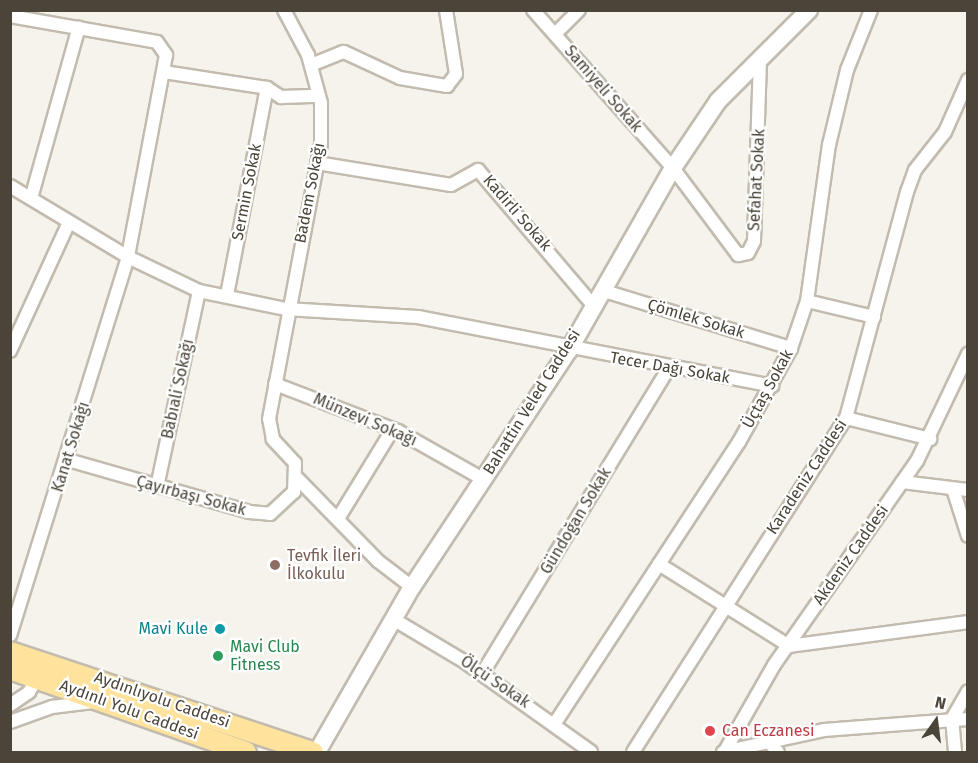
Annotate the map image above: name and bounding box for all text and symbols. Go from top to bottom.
street label: Samiyeli Sokak [560,42,646,136]
street label: Sefahat Sokak [745,128,769,232]
street label: Badem Sokağı [291,141,329,245]
street label: Sermin Sokak [228,142,266,242]
street label: Kadirli Sokak [479,171,555,255]
street label: Çömlek Sokak [645,295,747,343]
street label: Bahattin Veled Caddesi [479,326,585,478]
street label: Babıali Sokağı [158,337,198,441]
street label: Üçtaş Sokak [738,346,798,432]
street label: Tecer Dağı Sokak [609,348,731,388]
street label: Münzevi Sokağı [310,390,420,450]
street label: Kanat Sokağı [48,399,94,495]
street label: Karadeniz Caddesi [763,416,851,538]
street label: Gündoğan Sokak [537,464,615,578]
street label: Çayırbaşı Sokak [134,472,248,520]
street label: Akdeniz Caddesi [809,501,893,609]
place label: Tevfik İleri İlkokulu [287,546,361,584]
marker: Tevfik İleri İlkokulu [268,558,282,572]
place label: Mavi Kule [139,619,208,639]
marker: Mavi Kule [213,622,227,636]
place label: Mavi Club Fitness [230,637,300,675]
marker: Mavi Club Fitness [211,649,225,663]
street label: Ölçü Sokak [457,652,533,712]
street label: Aydınlıyolu Caddesi [92,668,232,732]
street label: Aydınlı Yolu Caddesi [57,676,201,744]
north arrow [906,691,966,751]
text: N [933,693,948,714]
place label: Can Eczanesi [722,721,815,741]
marker: Can Eczanesi [703,724,717,738]

